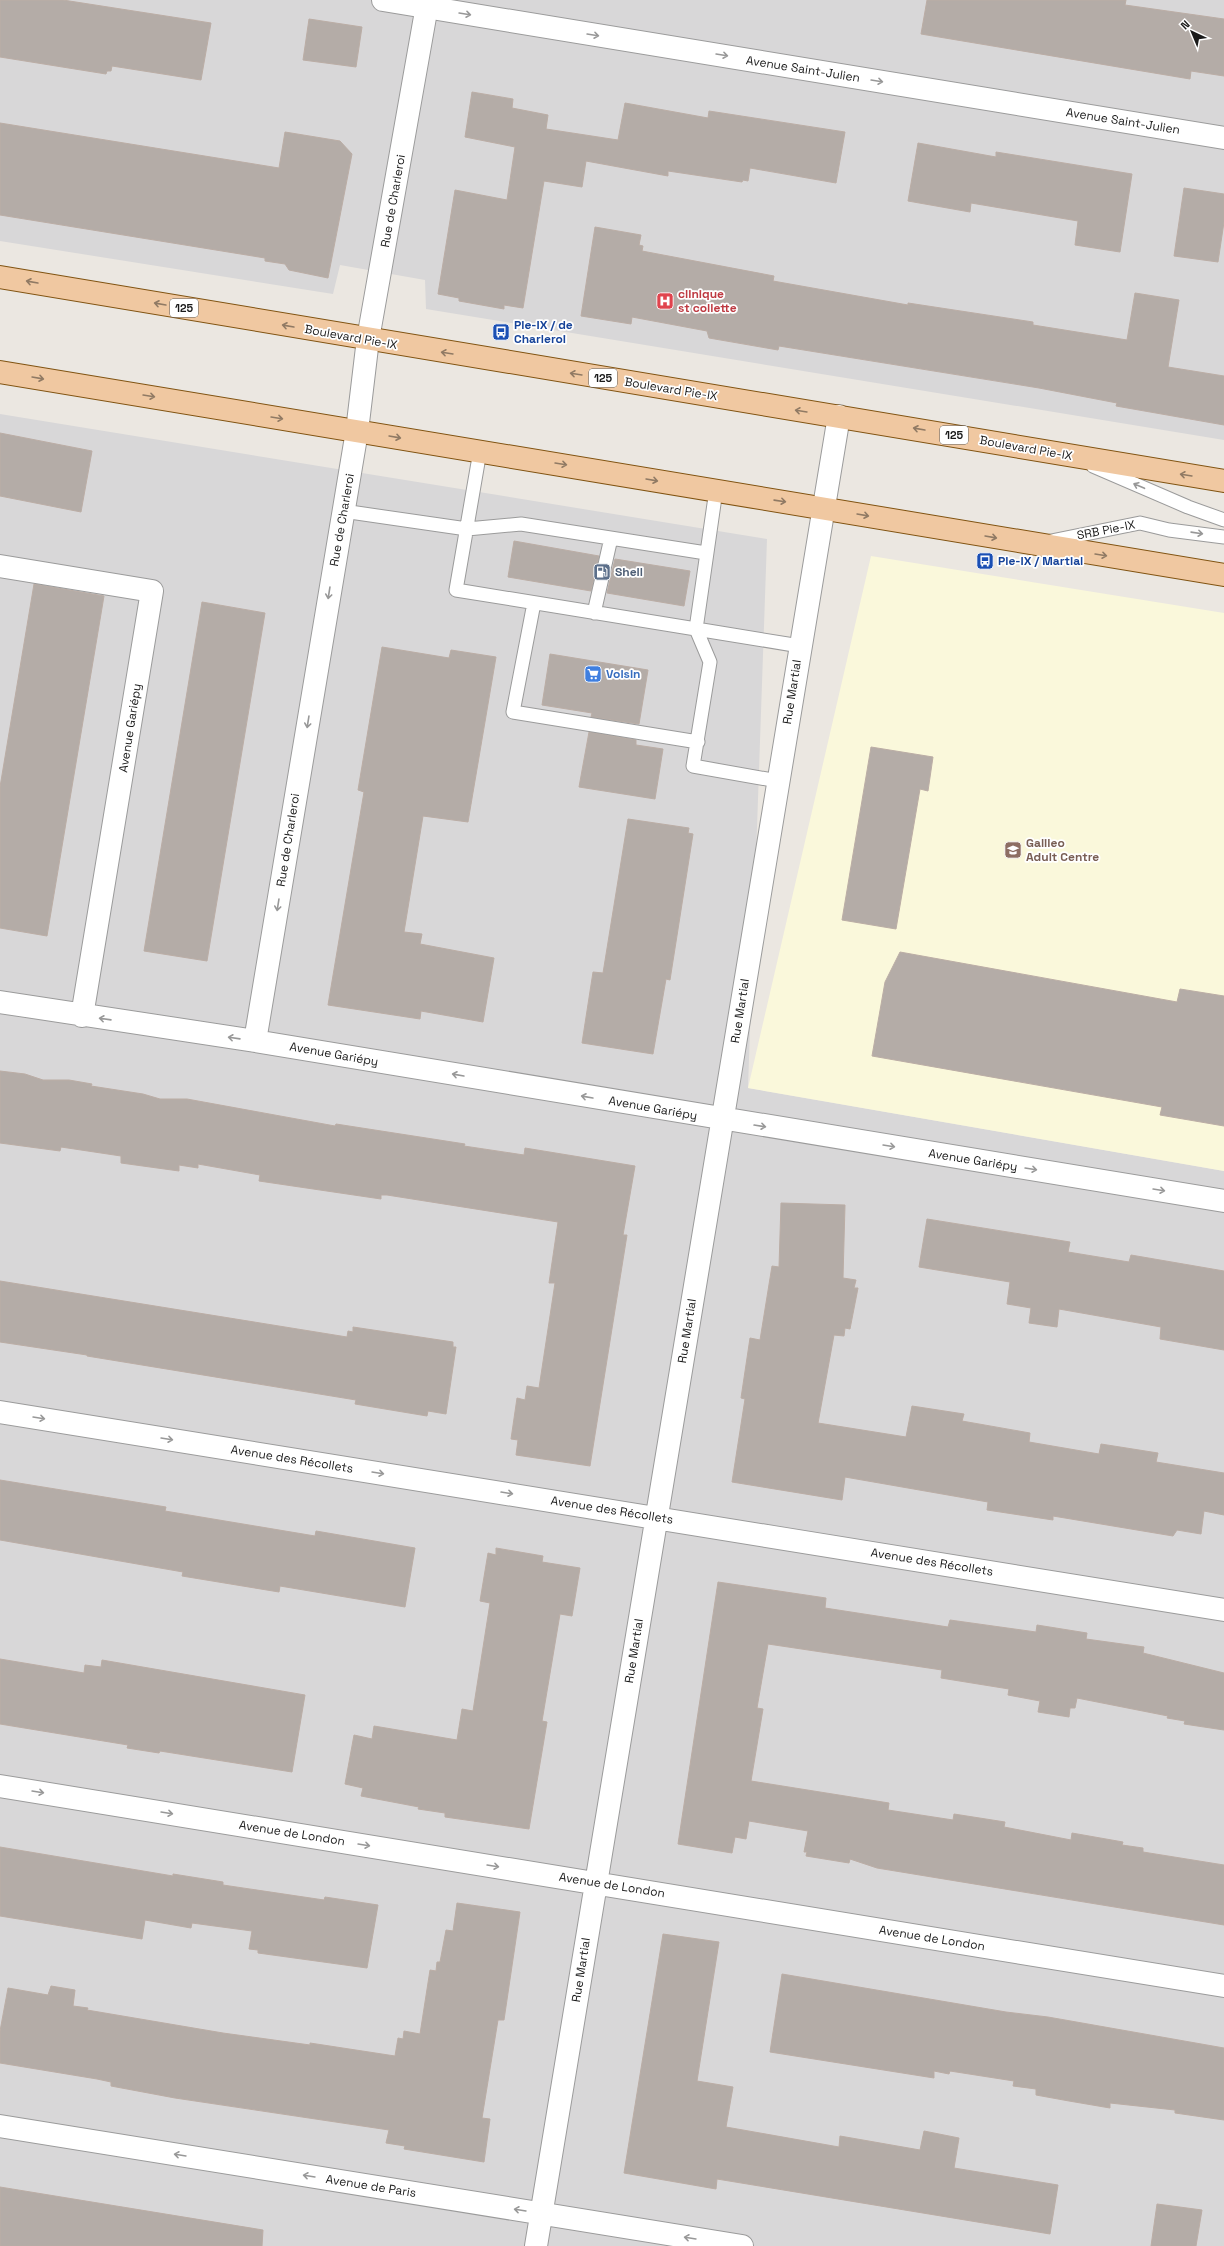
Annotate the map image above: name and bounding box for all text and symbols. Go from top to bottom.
one-way arrow [458,10,471,18]
north arrow [1172,12,1212,52]
text: N [1178,17,1193,32]
one-way arrow [586,31,599,39]
one-way arrow [715,52,728,60]
street label: Avenue Saint-Julien [745,52,861,86]
one-way arrow [871,77,884,85]
street label: Avenue Saint-Julien [1065,104,1181,138]
street label: Rue de Charleroi [377,153,409,249]
one-way arrow [25,278,38,286]
place label: clinique st collette [678,286,737,316]
hospital icon: clinique st collette [655,291,675,311]
road number: 125 [170,299,198,317]
one-way arrow [154,300,167,308]
place label: Pie-IX / de Charleroi [514,317,573,347]
street label: Boulevard Pie-IX [303,321,399,353]
one-way arrow [282,322,295,330]
bus stop icon: Pie-IX / de Charleroi [491,322,511,342]
one-way arrow [441,348,454,356]
road number: 125 [589,369,617,387]
one-way arrow [569,370,582,378]
one-way arrow [32,374,45,382]
street label: Boulevard Pie-IX [623,374,719,404]
one-way arrow [142,393,155,401]
one-way arrow [795,406,808,414]
one-way arrow [270,414,283,422]
one-way arrow [913,425,926,433]
road number: 125 [940,426,968,444]
street label: Boulevard Pie-IX [978,432,1074,464]
one-way arrow [388,433,401,441]
one-way arrow [554,460,567,468]
one-way arrow [1179,471,1192,479]
street label: Rue de Charleroi [326,472,358,568]
one-way arrow [645,476,658,484]
one-way arrow [1134,482,1146,489]
one-way arrow [773,497,786,505]
one-way arrow [856,511,869,519]
street label: SRB Pie-IX [1075,516,1137,544]
one-way arrow [1190,529,1203,537]
one-way arrow [984,533,997,541]
bus stop icon: Pie-IX / Martial [975,551,995,571]
one-way arrow [1094,551,1107,559]
place label: Pie-IX / Martial [998,553,1083,569]
fuel station icon: Shell [592,562,612,582]
place label: Shell [615,564,643,580]
one-way arrow [325,586,333,599]
street label: Rue Martial [779,659,805,725]
supermarket icon: Voisin [583,664,603,684]
place label: Voisin [606,666,640,682]
street label: Avenue Gariépy [115,682,145,774]
one-way arrow [304,715,312,728]
street label: Rue de Charleroi [273,792,303,888]
place label: Galileo Adult Centre [1026,835,1099,865]
school or university icon: Galileo Adult Centre [1003,840,1023,860]
one-way arrow [274,898,282,911]
street label: Rue Martial [727,978,753,1044]
one-way arrow [99,1015,112,1023]
one-way arrow [227,1034,240,1042]
street label: Avenue Gariépy [288,1038,380,1070]
one-way arrow [452,1071,465,1079]
one-way arrow [581,1092,594,1100]
street label: Avenue Gariépy [607,1092,699,1124]
one-way arrow [753,1122,766,1130]
one-way arrow [882,1142,895,1150]
street label: Avenue Gariépy [927,1145,1019,1175]
one-way arrow [1024,1166,1037,1174]
one-way arrow [1152,1186,1165,1194]
street label: Rue Martial [674,1298,700,1364]
one-way arrow [32,1414,45,1422]
one-way arrow [160,1435,173,1443]
street label: Avenue des Récollets [230,1441,354,1477]
one-way arrow [371,1469,384,1477]
one-way arrow [500,1489,513,1497]
street label: Avenue des Récollets [550,1492,674,1528]
street label: Avenue des Récollets [870,1544,994,1580]
street label: Rue Martial [621,1618,647,1684]
one-way arrow [32,1788,45,1796]
one-way arrow [160,1809,173,1817]
street label: Avenue de London [238,1817,346,1849]
one-way arrow [357,1841,370,1849]
one-way arrow [486,1862,499,1870]
street label: Avenue de London [558,1869,666,1901]
street label: Avenue de London [878,1922,986,1954]
street label: Rue Martial [568,1937,594,2003]
one-way arrow [174,2151,187,2159]
street label: Avenue de Paris [325,2171,417,2201]
one-way arrow [303,2172,316,2180]
one-way arrow [514,2206,527,2214]
one-way arrow [684,2233,697,2241]

